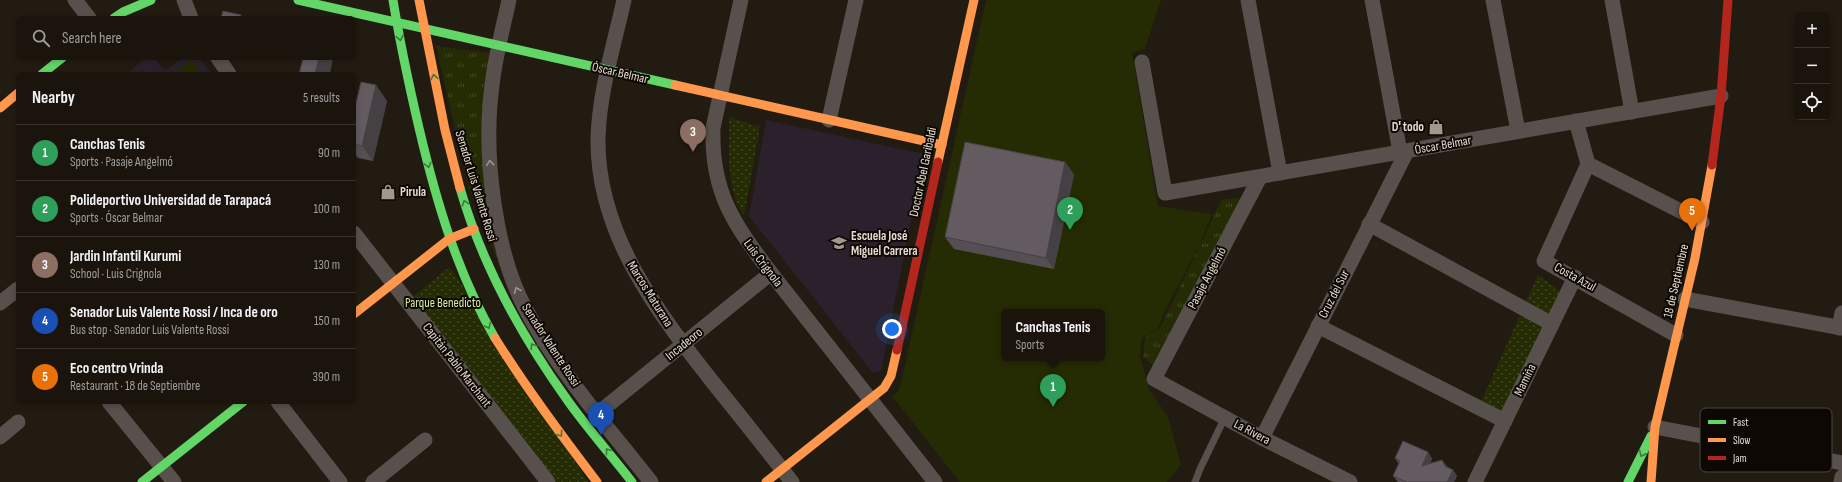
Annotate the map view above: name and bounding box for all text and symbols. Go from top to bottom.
map controls [1794,12,1830,120]
button: + [1794,12,1830,48]
search box [16,16,356,60]
icon: search [30,27,52,49]
text: Search here [62,29,122,48]
one-way arrow [395,35,403,41]
button: − [1794,48,1830,84]
street label: Óscar Belmar [590,59,650,87]
one-way arrow [431,74,439,80]
button: locate [1794,84,1830,120]
text: Nearby [32,88,75,108]
text: 5 results [303,90,340,106]
shop icon: D' todo [1427,118,1445,136]
pin: 3 [680,119,706,152]
place label: D' todo [1392,119,1424,135]
street label: Doctor Abel Garibaldi [906,126,940,218]
street label: Senador Luis Valente Rossi [452,129,500,243]
street label: Óscar Belmar [1413,132,1473,158]
text: Canchas Tenis [70,135,145,154]
text: 1 [42,145,48,161]
text: 90 m [318,145,340,161]
text: Sports · Pasaje Angelmó [70,154,173,170]
one-way arrow [486,160,495,166]
one-way arrow [423,161,432,168]
shop icon: Pirula [379,183,397,201]
place label: Pirula [400,184,426,200]
text: Polideportivo Universidad de Tarapacá [70,191,271,210]
pin: 2 [1057,197,1083,230]
pin: 5 [1679,198,1705,231]
one-way arrow [462,200,470,207]
text: 2 [42,201,48,217]
text: 100 m [313,201,340,217]
text: Sports · Óscar Belmar [70,210,163,226]
place label: Escuela José Miguel Carrera [851,228,918,259]
school or university icon: Escuela José Miguel Carrera [830,234,848,252]
street label: Luis Crignola [740,236,786,290]
street label: 18 de Septiembre [1660,243,1692,319]
street label: Pasaje Angelmó [1184,244,1230,312]
text: Jardin Infantil Kurumi [70,247,181,266]
text: 3 [42,257,48,273]
text: 130 m [314,257,340,273]
street label: Marcos Maturana [623,258,677,330]
street label: Costa Azul [1551,259,1599,295]
text: School · Luis Crignola [70,266,162,282]
street label: Cruz del Sur [1315,267,1353,321]
one-way arrow [513,286,521,293]
park label: Parque Benedicto [405,295,481,311]
street label: Senador Valente Rossi [518,300,584,390]
text: Senador Luis Valente Rossi / Inca de oro [70,303,278,322]
popup [1001,309,1105,361]
text: 4 [42,313,48,329]
text: 150 m [314,313,340,329]
text: Canchas Tenis [1015,318,1091,337]
your location [882,319,902,339]
street label: Capitán Pablo Marchant [419,320,495,410]
text: Bus stop · Senador Luis Valente Rossi [70,322,229,338]
one-way arrow [484,322,491,329]
street label: Incadeoro [662,324,706,364]
text: Sports [1015,337,1044,353]
one-way arrow [530,343,537,350]
text: Eco centro Vrinda [70,359,163,378]
street label: Mamiña [1510,361,1540,399]
text: 5 [42,369,48,385]
text: 390 m [313,369,340,385]
pin: 1 [1040,374,1066,407]
text: Restaurant · 18 de Septiembre [70,378,200,394]
pin: 4 [588,402,614,435]
legend [1700,408,1832,472]
street label: La Rivera [1231,416,1273,448]
text: Fast [1733,416,1749,429]
one-way arrow [555,430,562,437]
text: Slow [1733,434,1750,447]
one-way arrow [605,449,612,456]
one-way arrow [1639,450,1647,458]
text: Jam [1732,452,1747,465]

